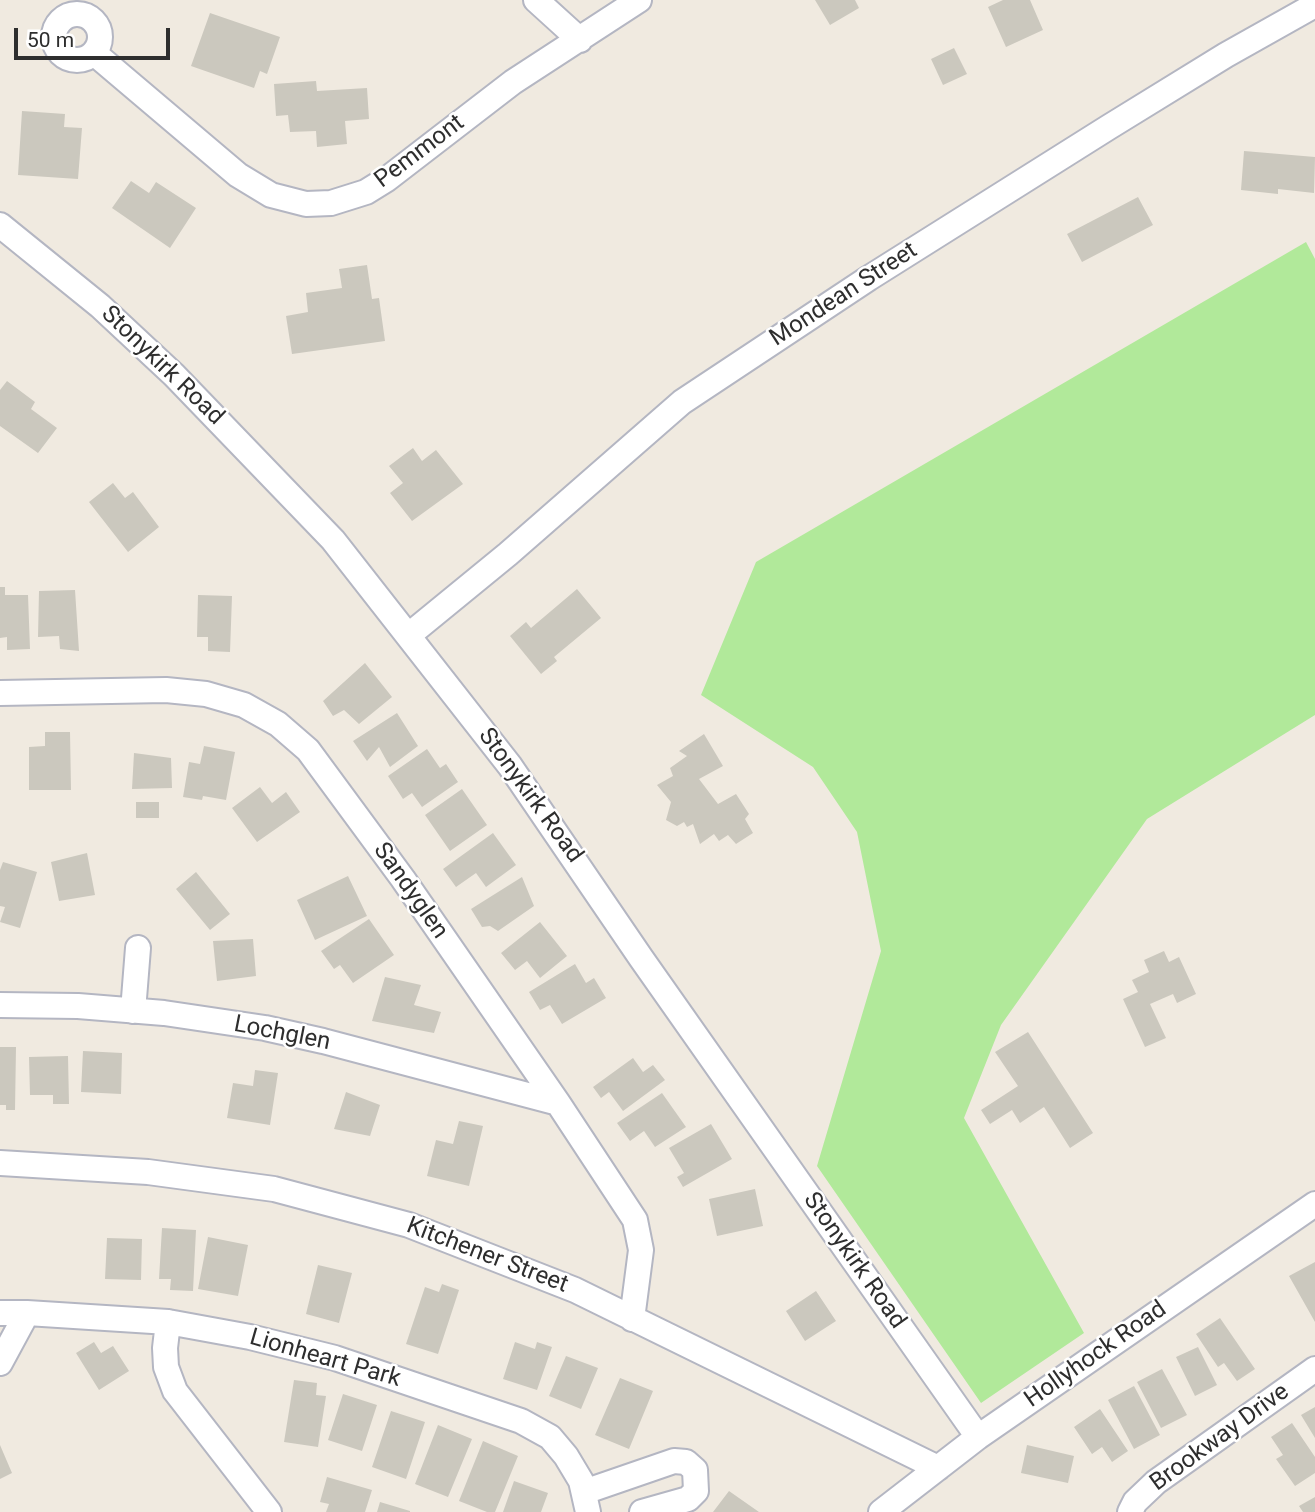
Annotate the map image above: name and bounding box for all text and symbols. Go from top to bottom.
scale bar [18,14,173,58]
text: 50 m [27,28,74,52]
street label: Pemmont [370,109,470,195]
street label: Mondean Street [765,237,923,353]
street label: Stonykirk Road [95,300,229,432]
street label: Stonykirk Road [471,723,589,869]
street label: Sandyglen [366,837,454,945]
street label: Lochglen [231,1011,333,1057]
street label: Stonykirk Road [796,1187,912,1335]
street label: Kitchener Street [402,1212,572,1300]
street label: Hollyhock Road [1020,1295,1172,1415]
street label: Lionheart Park [246,1324,404,1394]
street label: Brookway Drive [1145,1378,1295,1498]

